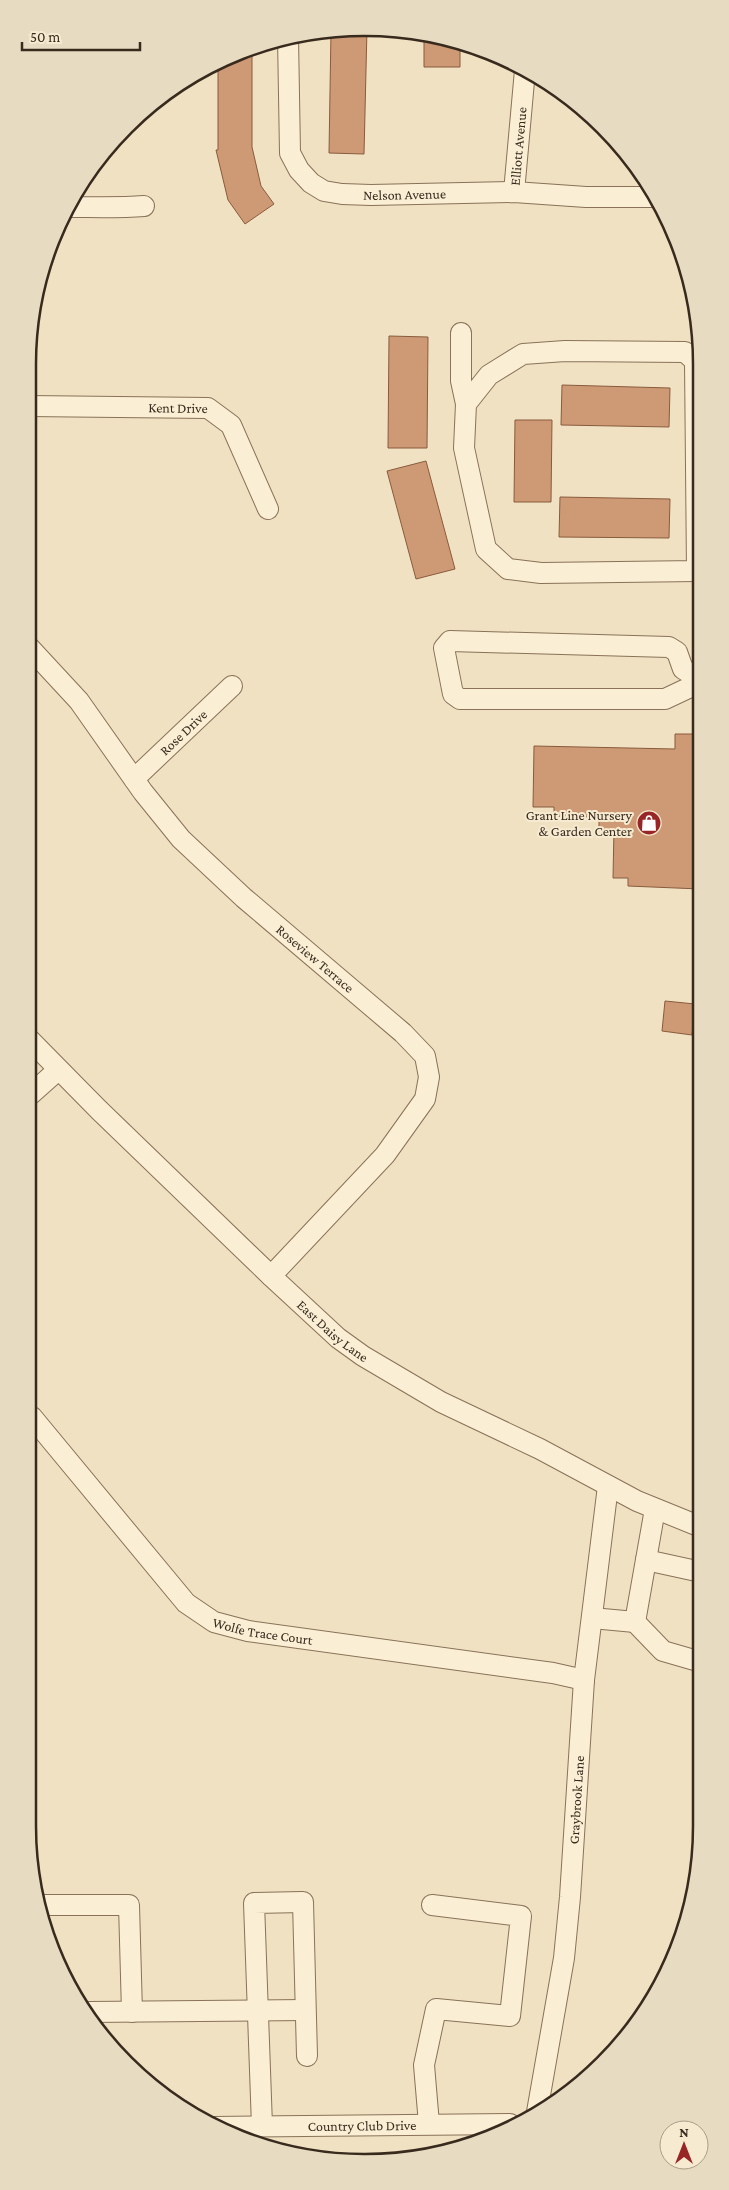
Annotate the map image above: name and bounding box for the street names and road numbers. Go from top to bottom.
street label: Elliott Avenue [507,106,530,186]
street label: Nelson Avenue [363,185,446,203]
street label: Kent Drive [148,399,208,416]
street label: Rose Drive [156,706,210,758]
street label: Roseview Terrace [273,921,357,996]
street label: East Daisy Lane [294,1296,371,1365]
street label: Wolfe Trace Court [211,1614,314,1648]
street label: Graybrook Lane [565,1755,587,1845]
street label: Country Club Drive [308,2117,416,2134]

